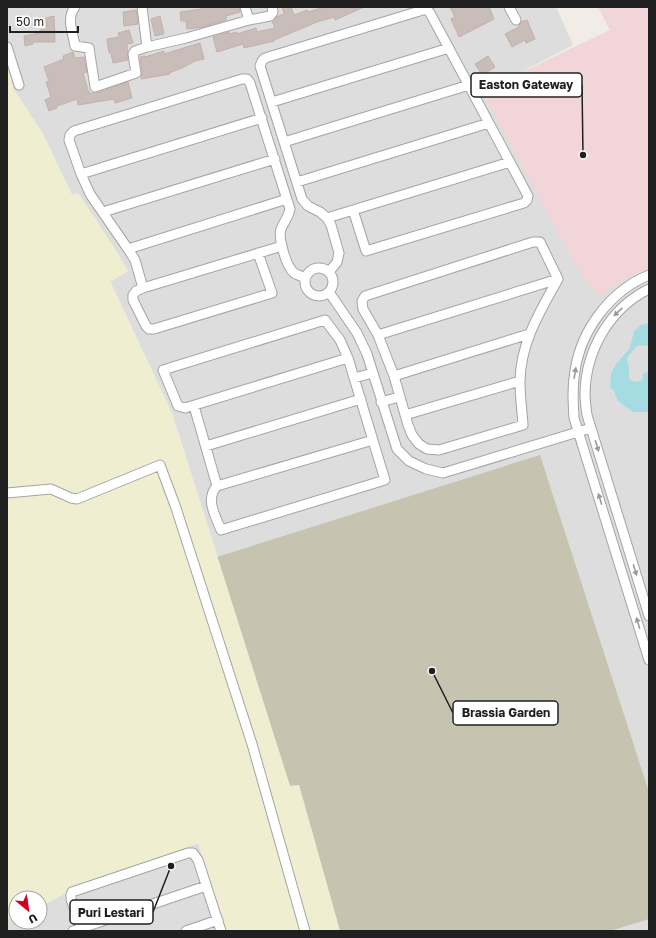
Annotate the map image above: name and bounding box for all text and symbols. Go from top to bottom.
scale bar [10,8,78,34]
text: 50 m [16,14,44,29]
callout: Easton Gateway [471,73,582,97]
text: Easton Gateway [479,77,574,92]
one-way arrow [613,307,623,317]
one-way arrow [572,367,578,379]
one-way arrow [594,440,600,452]
one-way arrow [597,492,603,504]
one-way arrow [632,564,638,576]
one-way arrow [635,617,641,629]
callout: Brassia Garden [453,701,558,725]
text: Brassia Garden [462,705,550,720]
north arrow [8,890,48,930]
callout: Puri Lestari [70,900,153,924]
text: Puri Lestari [78,905,144,920]
text: U [26,912,40,927]

